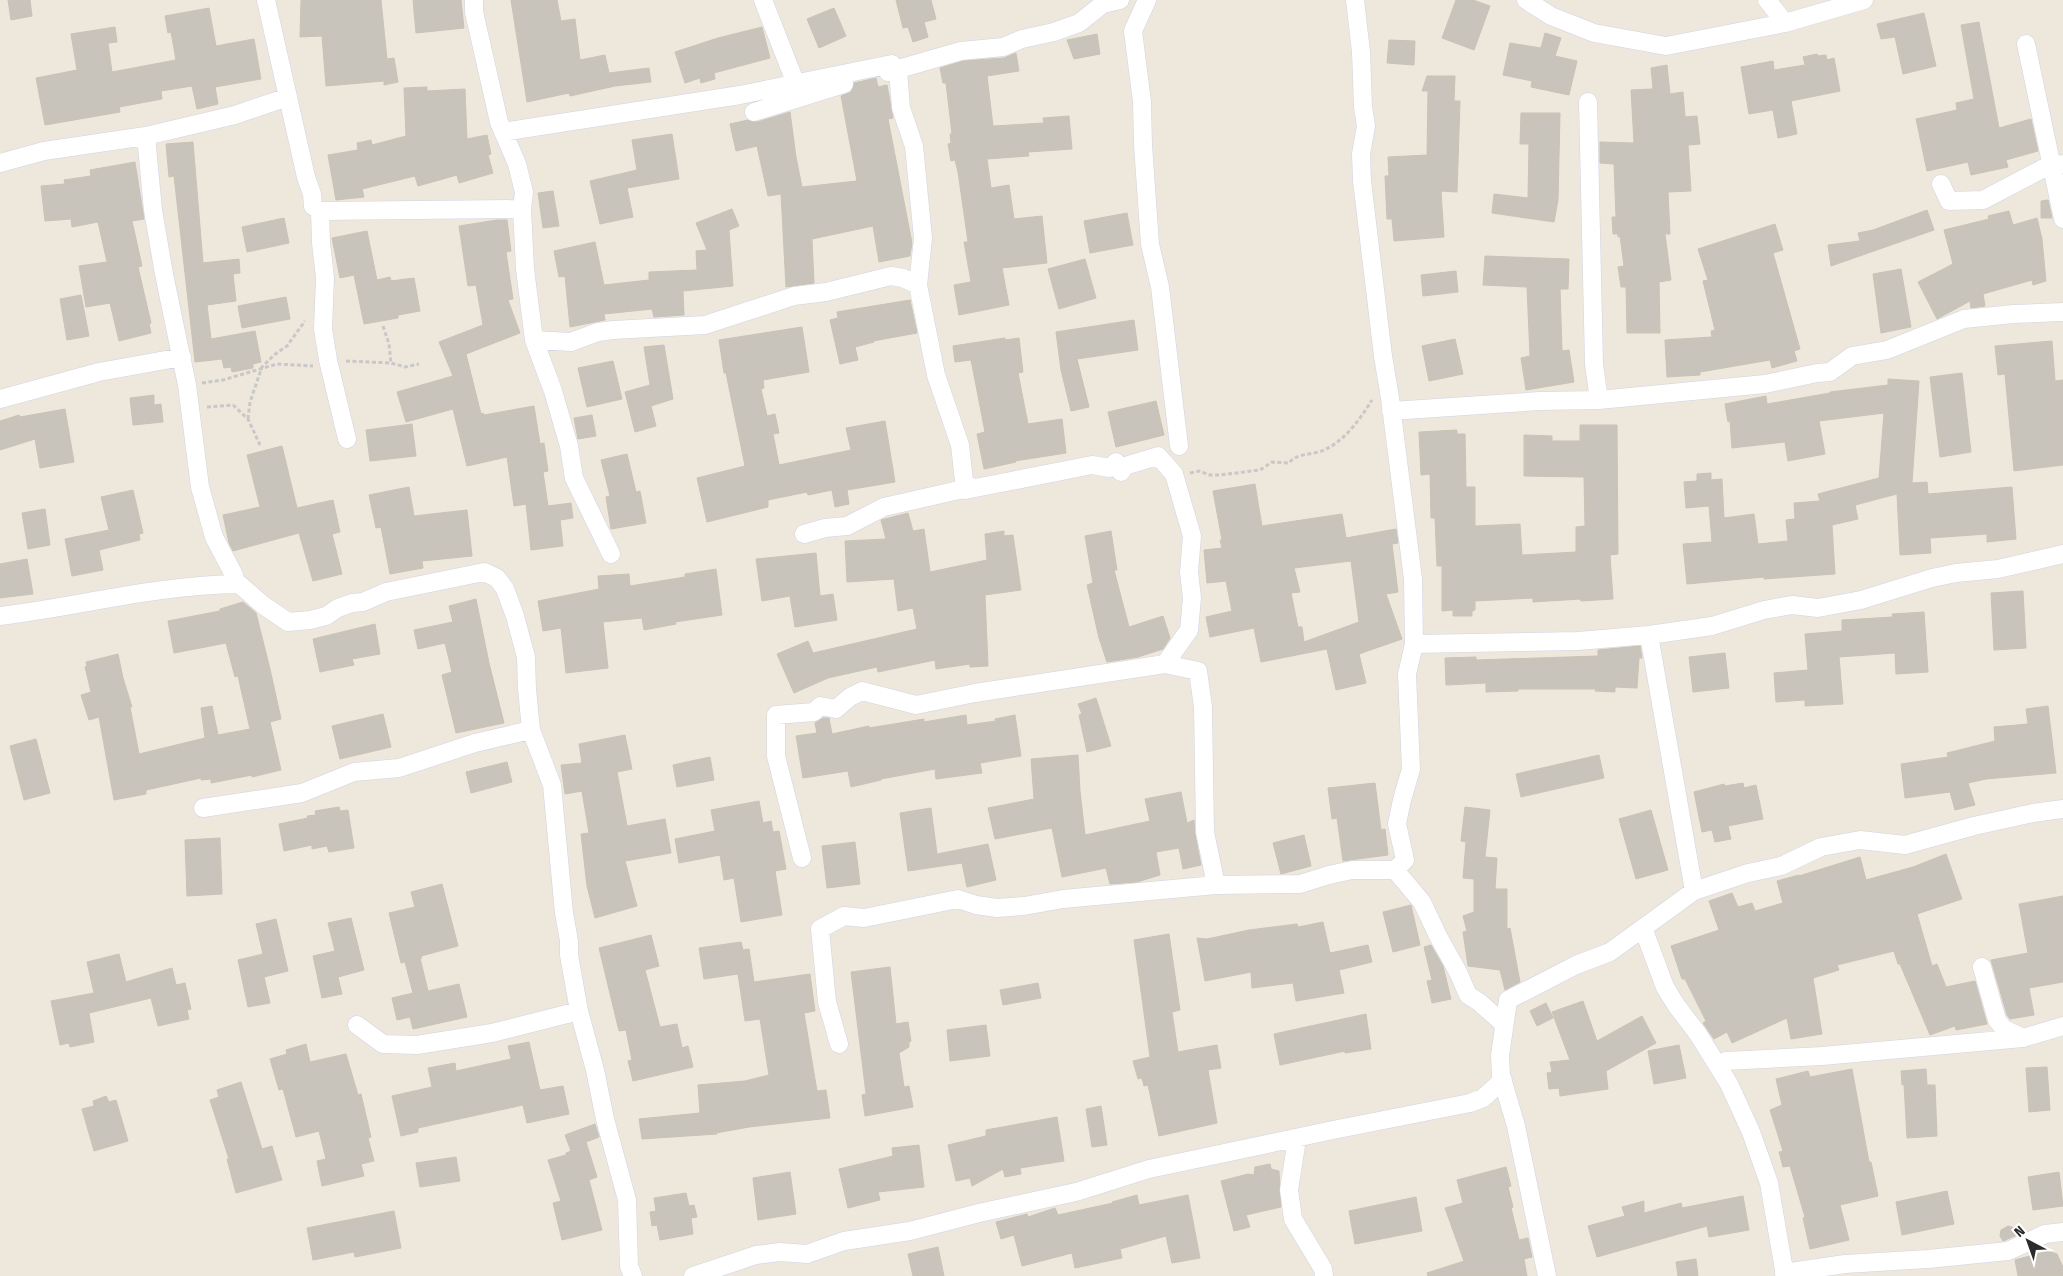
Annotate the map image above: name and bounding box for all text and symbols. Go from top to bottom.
north arrow [2003,1216,2053,1266]
text: N [2011,1222,2029,1241]

